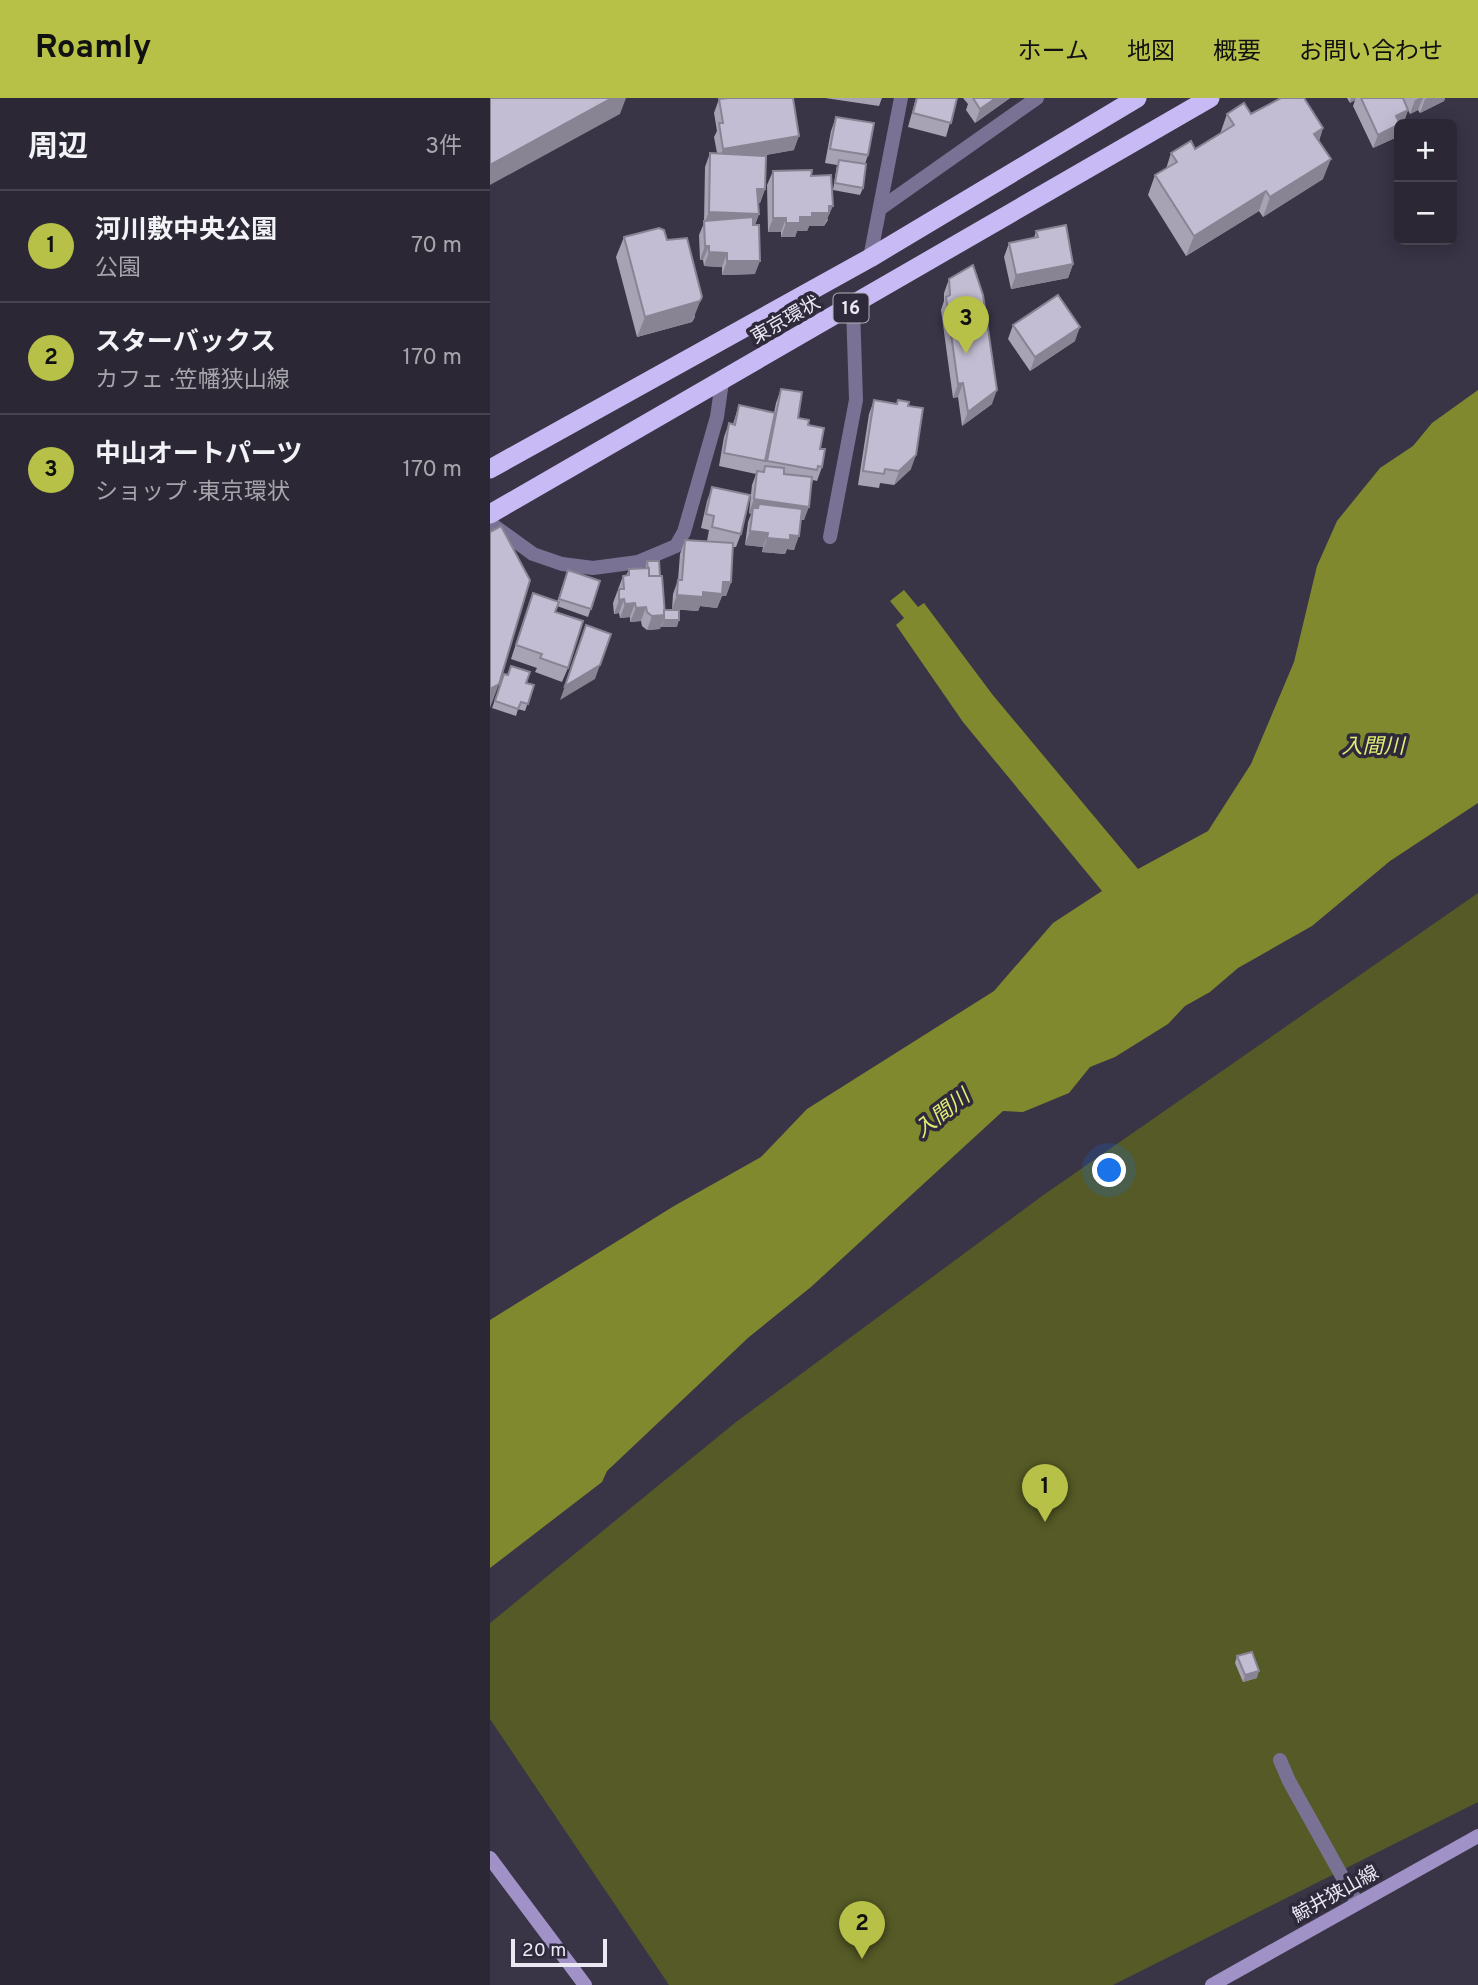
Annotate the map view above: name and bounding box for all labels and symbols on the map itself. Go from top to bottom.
street label: 東京環状 [747,291,825,350]
road number: 16 [834,294,868,322]
pin: 3 [943,296,989,354]
water label: 入間川 [1342,734,1406,761]
water label: 入間川 [910,1083,978,1144]
your location [1092,1153,1126,1187]
pin: 1 [1022,1464,1068,1522]
street label: 鯨井狭山線 [1289,1861,1383,1928]
pin: 2 [839,1901,885,1959]
scale bar [511,1936,607,1968]

